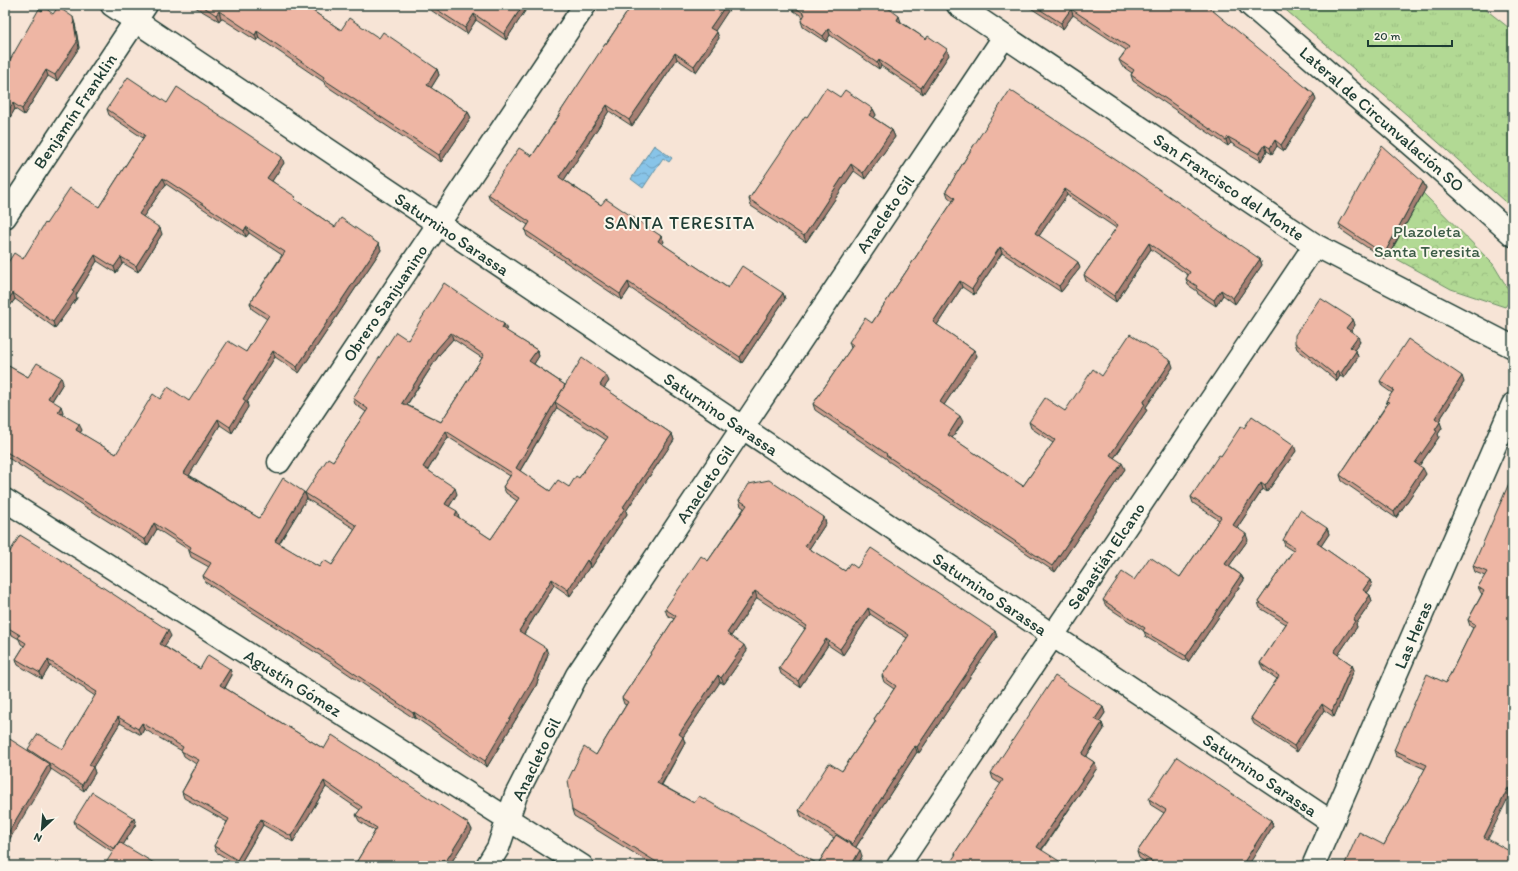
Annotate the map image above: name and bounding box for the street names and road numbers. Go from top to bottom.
street label: Lateral de Circunvalación SO [1296,42,1468,196]
street label: Benjamín Franklin [29,49,121,172]
street label: San Francisco del Monte [1150,129,1308,245]
street label: Anacleto Gil [852,171,918,257]
street label: Saturnino Sarassa [391,188,513,280]
street label: Obrero Sanjuanino [338,241,432,365]
street label: Saturnino Sarassa [660,368,782,460]
street label: Anacleto Gil [672,441,738,527]
street label: Sebastián Elcano [1063,499,1149,613]
street label: Saturnino Sarassa [929,548,1051,640]
street label: Las Heras [1390,598,1436,672]
street label: Agustín Gómez [241,645,345,721]
street label: Anacleto Gil [507,714,565,804]
street label: Saturnino Sarassa [1199,729,1321,821]

